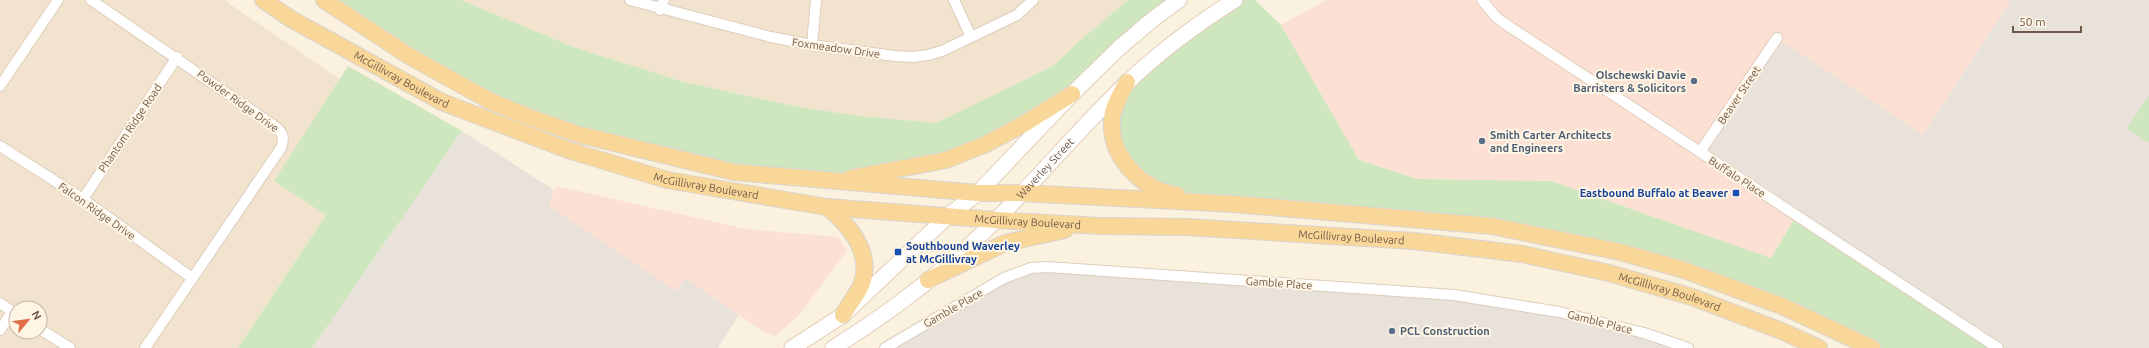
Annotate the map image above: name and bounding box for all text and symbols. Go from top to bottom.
scale bar [2013,8,2081,34]
text: 50 m [2019,15,2046,28]
street label: Foxmeadow Drive [791,36,881,60]
street label: McGillivray Boulevard [352,49,451,110]
street label: Beaver Street [1715,63,1763,126]
street label: Powder Ridge Drive [195,67,281,135]
place label: Olschewski Davie Barristers & Solicitors [1573,69,1686,94]
marker: Olschewski Davie Barristers & Solicitors [1689,76,1699,86]
street label: Phantom Ridge Road [96,82,164,174]
place label: Smith Carter Architects and Engineers [1490,129,1612,154]
street label: Waverley Street [1014,135,1077,201]
marker: Smith Carter Architects and Engineers [1477,136,1487,146]
street label: Buffalo Place [1706,154,1768,200]
street label: McGillivray Boulevard [652,170,760,201]
street label: Falcon Ridge Drive [56,180,138,242]
place label: Eastbound Buffalo at Beaver [1580,187,1728,199]
marker: Eastbound Buffalo at Beaver [1731,188,1741,198]
street label: McGillivray Boulevard [974,212,1081,231]
street label: McGillivray Boulevard [1298,228,1405,246]
place label: Southbound Waverley at McGillivray [906,240,1020,265]
marker: Southbound Waverley at McGillivray [893,247,903,257]
street label: McGillivray Boulevard [1617,270,1722,313]
street label: Gamble Place [1245,275,1313,291]
street label: Gamble Place [921,286,985,330]
north arrow [8,300,48,340]
street label: Gamble Place [1566,308,1634,336]
text: N [30,309,44,322]
place label: PCL Construction [1400,325,1490,337]
marker: PCL Construction [1387,326,1397,336]

